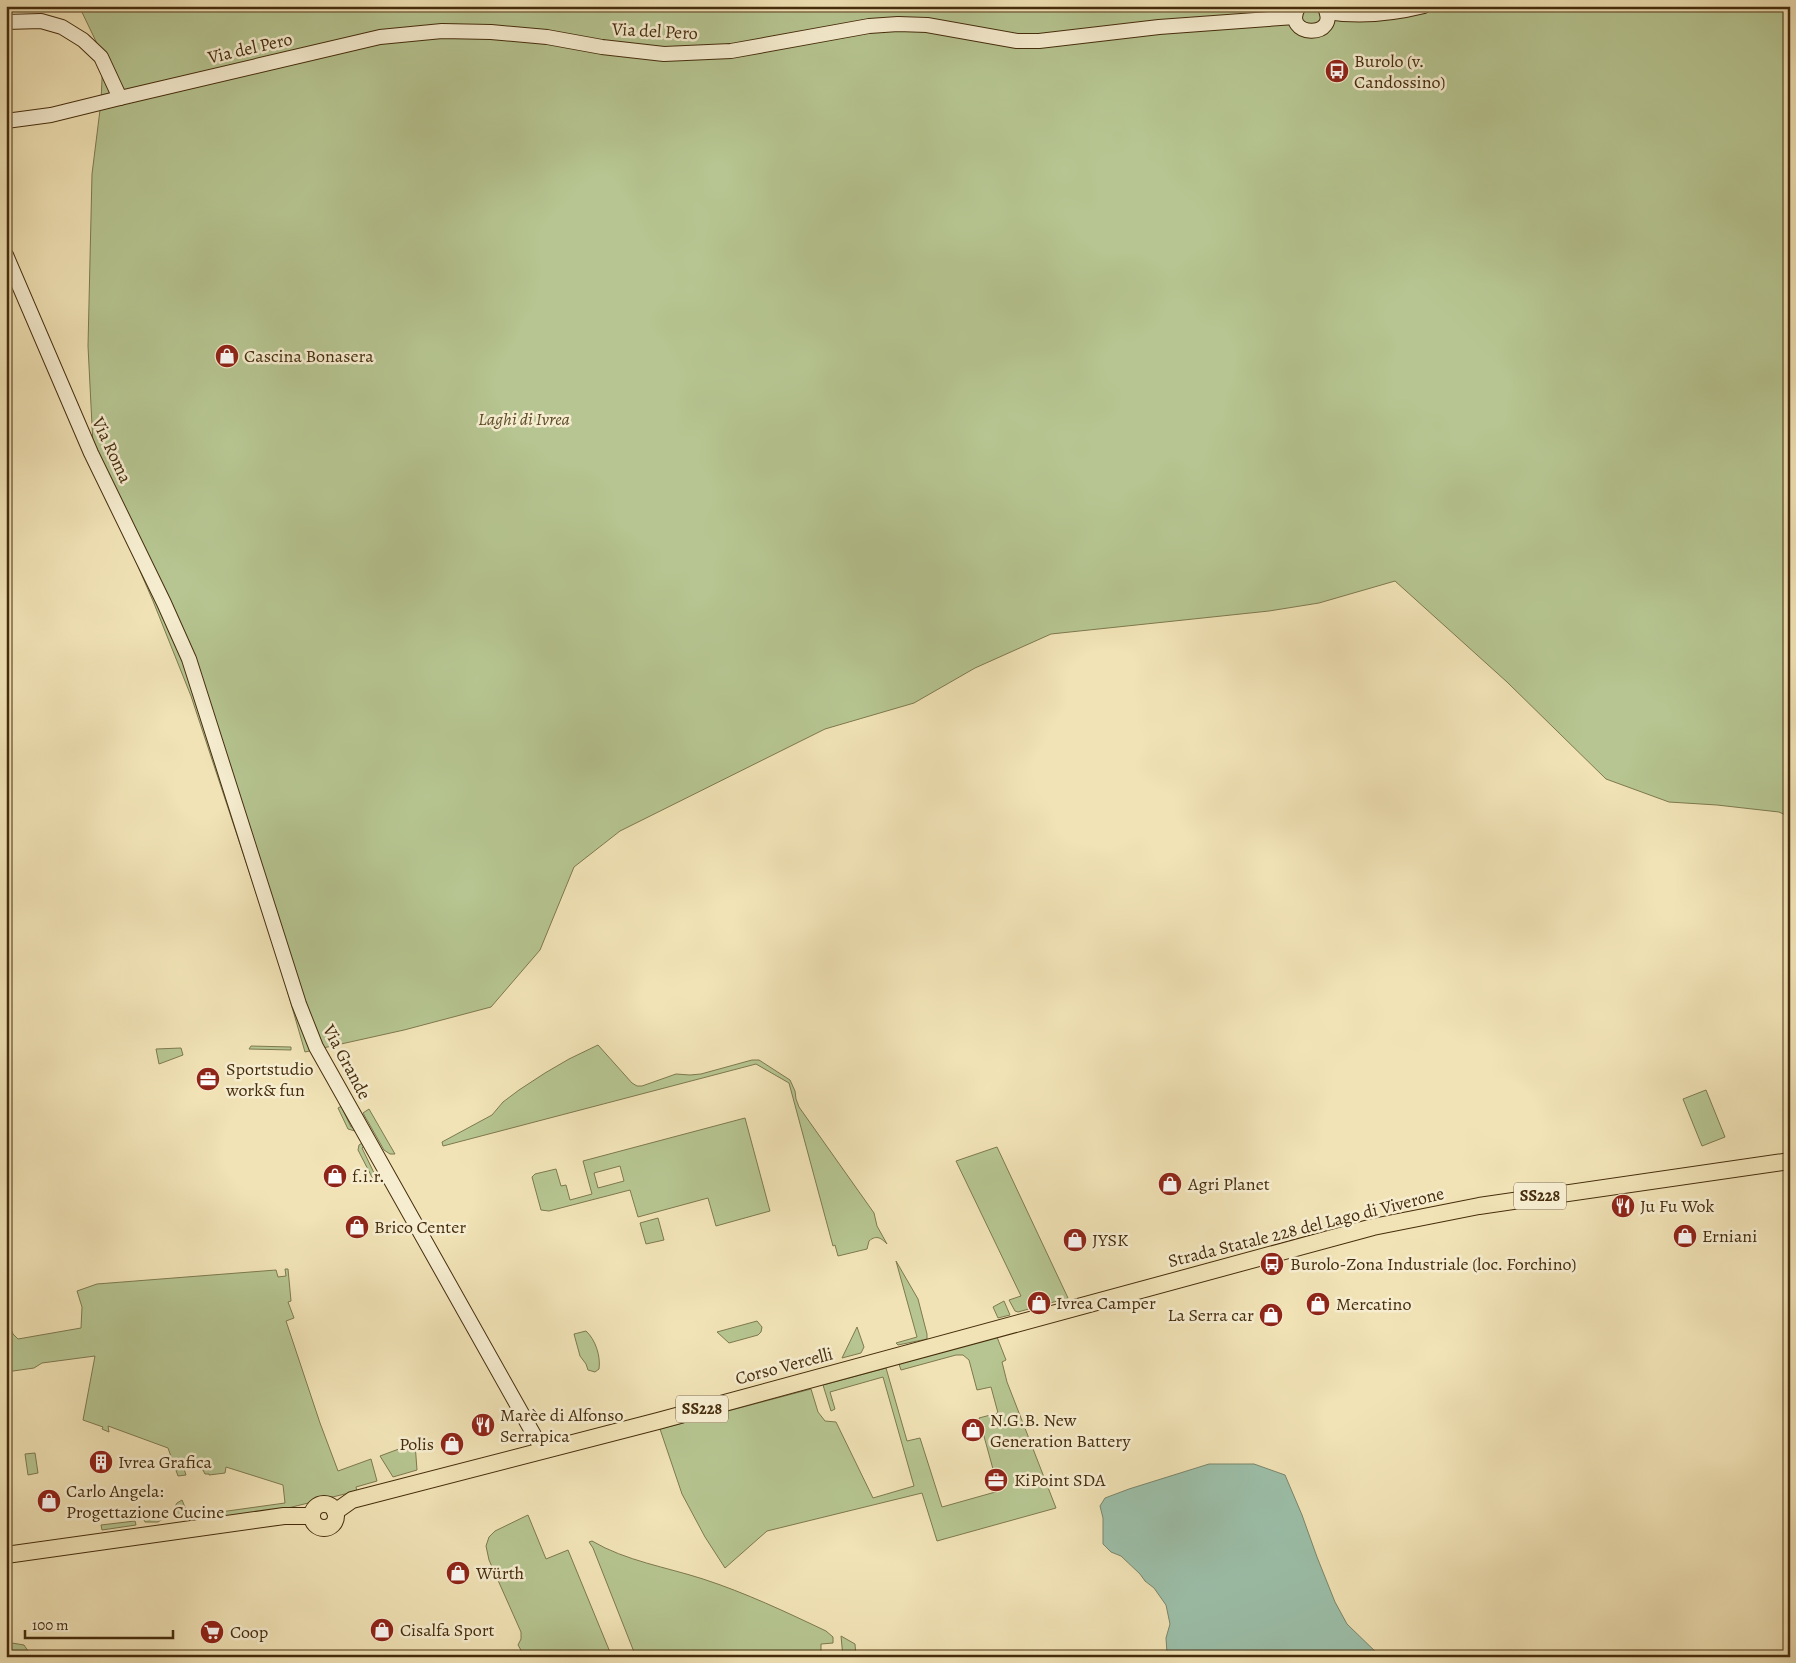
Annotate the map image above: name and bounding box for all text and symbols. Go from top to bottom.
street label: Via del Pero [611,17,699,45]
street label: Via del Pero [205,27,295,70]
place label: Burolo (v. Candossino) [1354,49,1445,94]
bus stop icon: Burolo (v. Candossino) [1324,58,1350,84]
shop icon: Cascina Bonasera [214,343,240,369]
place label: Cascina Bonasera [244,344,374,368]
park label: Laghi di Ivrea [478,407,570,431]
street label: Via Roma [86,412,138,487]
street label: Via Grande [317,1019,377,1104]
place label: Sportstudio work& fun [225,1057,313,1102]
office icon: Sportstudio work& fun [195,1066,221,1092]
shop icon: f.i.r. [322,1163,348,1189]
place label: f.i.r. [352,1164,384,1188]
shop icon: Agri Planet [1157,1171,1183,1197]
place label: Agri Planet [1187,1172,1270,1196]
street label: Strada Statale 228 del Lago di Viverone [1166,1181,1446,1273]
road number: SS228 [1514,1182,1566,1210]
restaurant icon: Ju Fu Wok [1610,1193,1636,1219]
place label: Ju Fu Wok [1640,1194,1715,1218]
shop icon: Brico Center [344,1214,370,1240]
place label: Brico Center [374,1215,466,1239]
shop icon: Erniani [1672,1223,1698,1249]
place label: Erniani [1702,1224,1757,1248]
shop icon: JYSK [1062,1227,1088,1253]
place label: JYSK [1092,1228,1129,1252]
bus stop icon: Burolo-Zona Industriale (loc. Forchino) [1259,1251,1285,1277]
place label: Burolo-Zona Industriale (loc. Forchino) [1290,1252,1576,1276]
shop icon: Ivrea Camper [1026,1290,1052,1316]
place label: Ivrea Camper [1056,1291,1156,1315]
shop icon: Mercatino [1305,1291,1331,1317]
place label: Mercatino [1336,1292,1411,1316]
shop icon: La Serra car [1258,1302,1284,1328]
place label: La Serra car [1167,1303,1254,1327]
street label: Corso Vercelli [732,1341,836,1391]
road number: SS228 [676,1396,728,1422]
place label: Marèe di Alfonso Serrapica [500,1403,623,1448]
place label: N.G.B. New Generation Battery [990,1408,1131,1453]
restaurant icon: Marèe di Alfonso Serrapica [470,1412,496,1438]
shop icon: N.G.B. New Generation Battery [960,1417,986,1443]
shop icon: Polis [439,1431,465,1457]
place label: Polis [399,1432,434,1456]
building icon: Ivrea Grafica [88,1449,114,1475]
place label: Ivrea Grafica [118,1450,212,1474]
office icon: KiPoint SDA [983,1467,1009,1493]
place label: KiPoint SDA [1014,1468,1106,1492]
place label: Carlo Angela: Progettazione Cucine [66,1479,224,1524]
shop icon: Carlo Angela: Progettazione Cucine [36,1488,62,1514]
shop icon: Würth [445,1560,471,1586]
place label: Würth [475,1561,525,1585]
scale bar [25,1608,172,1640]
text: 100 m [32,1615,69,1635]
shop icon: Cisalfa Sport [369,1617,395,1643]
place label: Cisalfa Sport [400,1618,495,1642]
supermarket icon: Coop [199,1619,225,1645]
place label: Coop [230,1620,268,1644]

